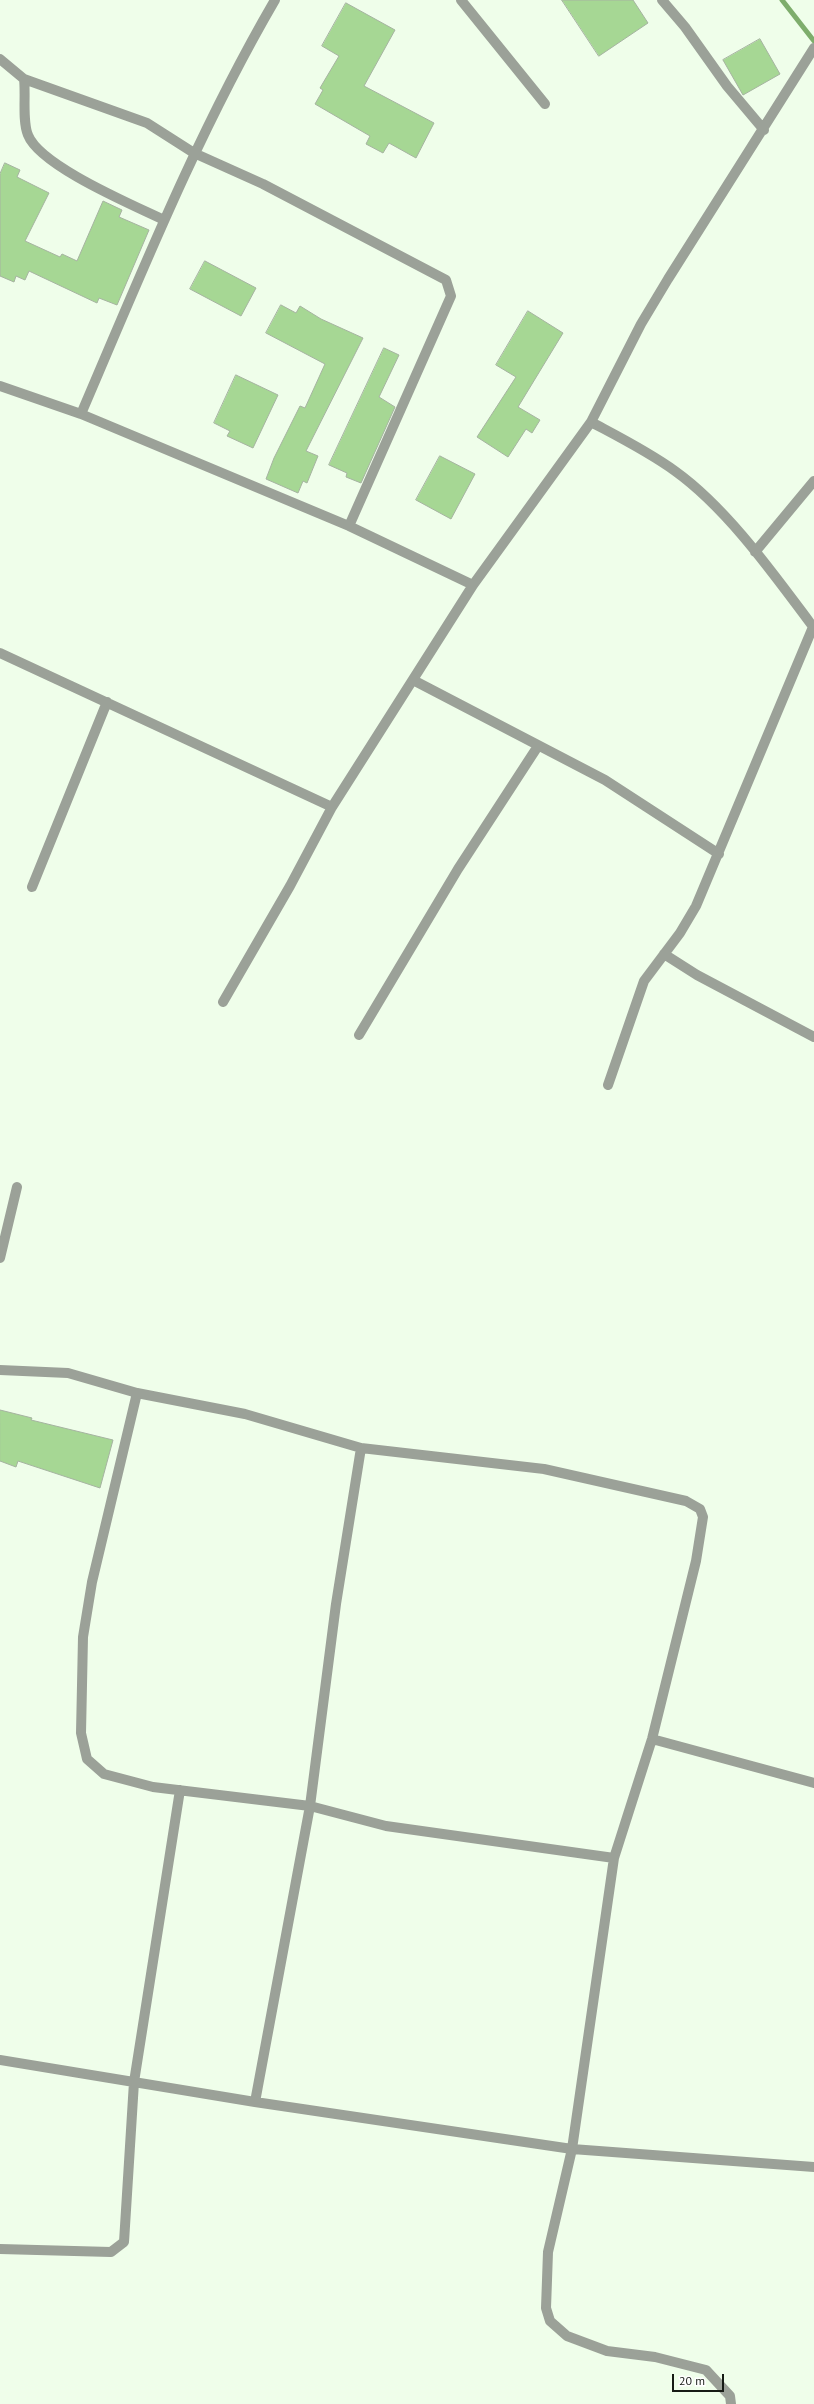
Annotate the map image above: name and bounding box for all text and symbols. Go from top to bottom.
scale bar [674,2366,726,2392]
text: 20 m [679,2373,705,2388]

